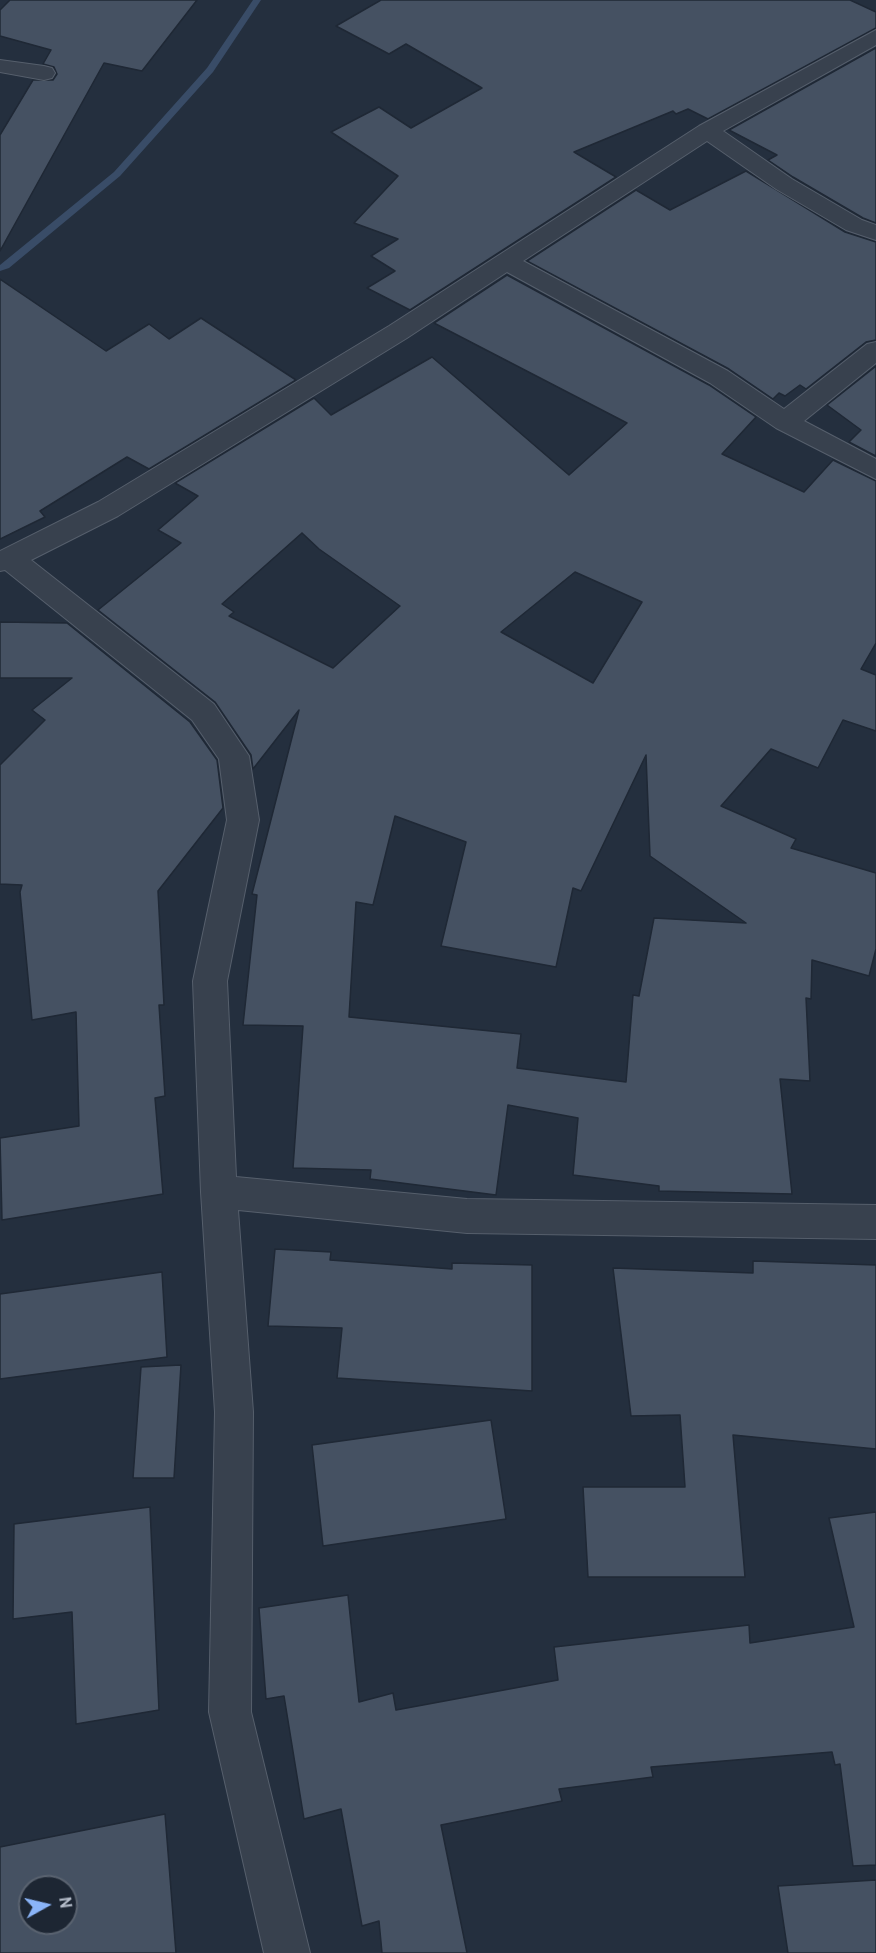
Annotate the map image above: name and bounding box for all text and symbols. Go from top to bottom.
north arrow [18,1875,78,1935]
text: N [53,1896,75,1910]

